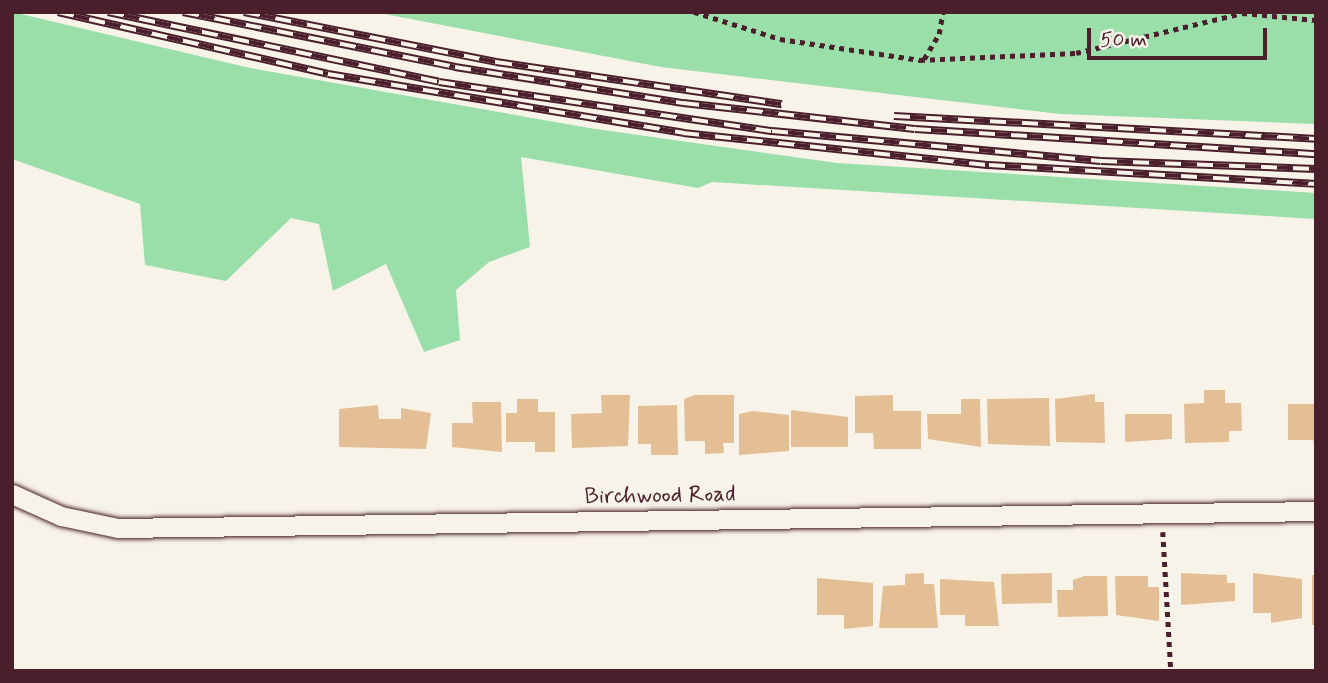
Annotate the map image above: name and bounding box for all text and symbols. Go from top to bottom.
scale bar [1090,14,1270,58]
text: 50 m [1100,26,1147,54]
street label: Birchwood Road [585,481,735,511]

